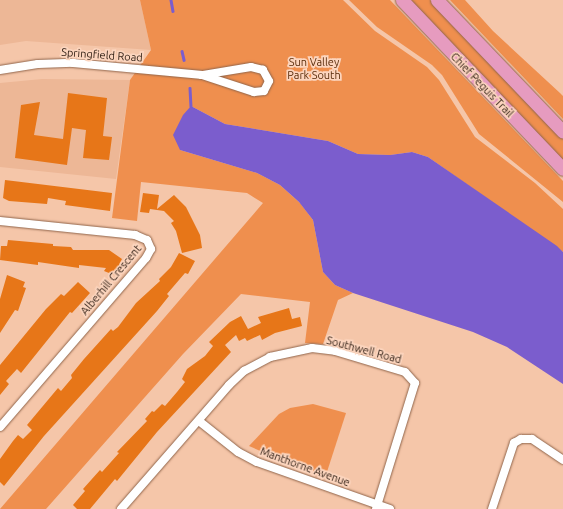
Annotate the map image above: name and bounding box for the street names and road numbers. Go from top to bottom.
street label: Springfield Road [61,46,143,64]
street label: Chief Peguis Trail [448,50,516,120]
street label: Alberhill Crescent [78,242,144,318]
street label: Southwell Road [325,334,403,366]
street label: Manthorne Avenue [258,445,352,489]

